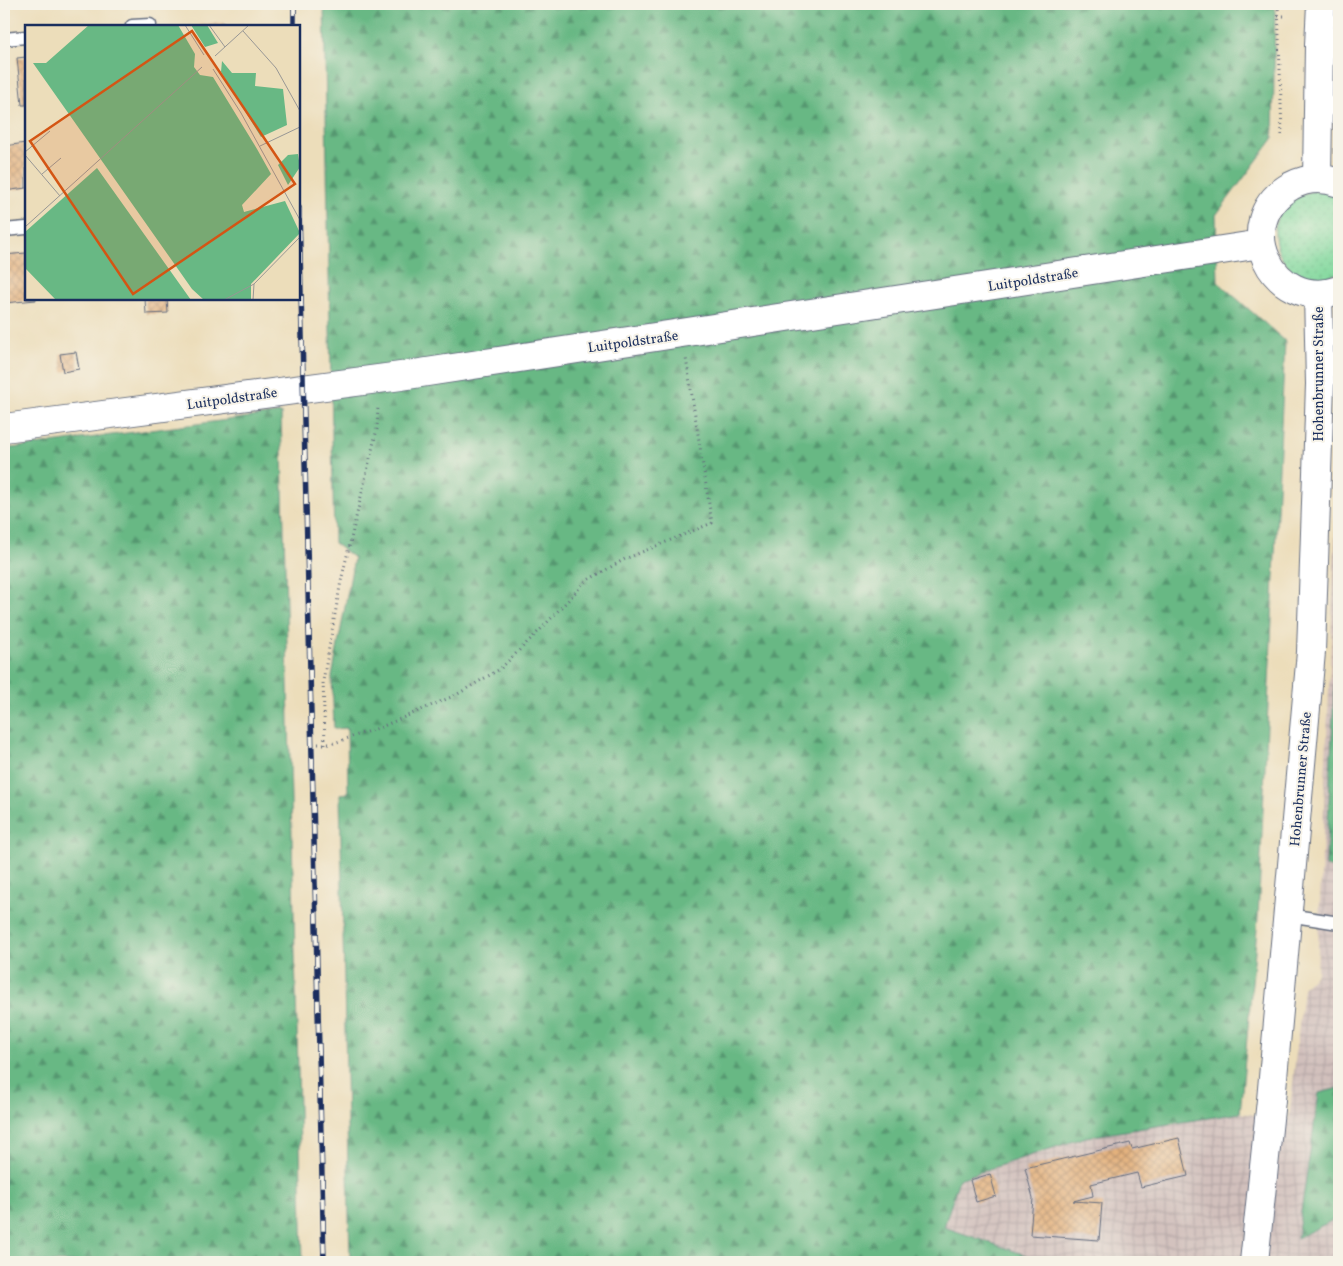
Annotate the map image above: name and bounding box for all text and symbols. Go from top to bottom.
inset map [25,25,300,300]
street label: Luitpoldstraße [987,264,1080,297]
street label: Hohenbrunner Straße [1310,306,1329,442]
street label: Luitpoldstraße [587,327,680,358]
street label: Luitpoldstraße [186,384,279,415]
street label: Hohenbrunner Straße [1286,711,1317,847]

